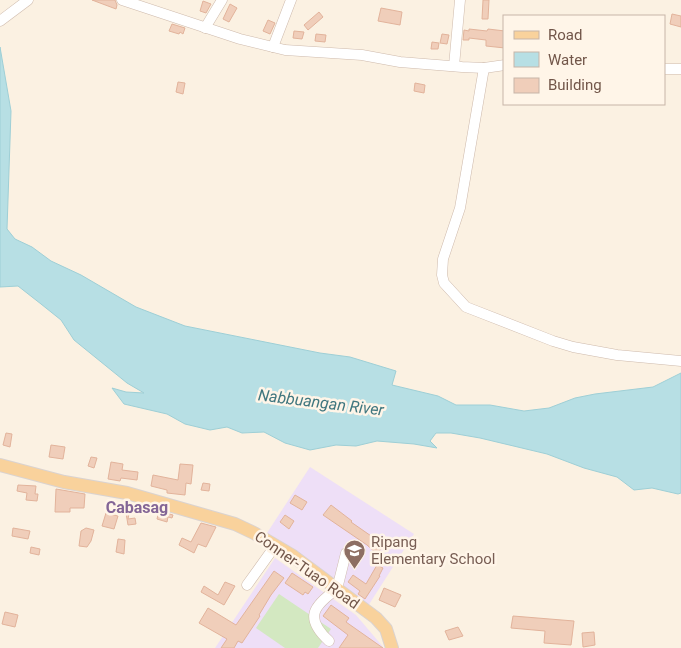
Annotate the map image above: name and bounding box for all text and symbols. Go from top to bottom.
legend [503,15,666,105]
text: Road [548,26,582,44]
text: Water [548,51,587,69]
text: Building [548,76,602,94]
water label: Nabbuangan River [257,385,386,420]
district label: Cabasag [106,498,168,517]
street label: Conner-Tuao Road [251,527,363,613]
place label: Ripang Elementary School [371,533,495,568]
school or university icon: Ripang Elementary School [343,539,367,570]

